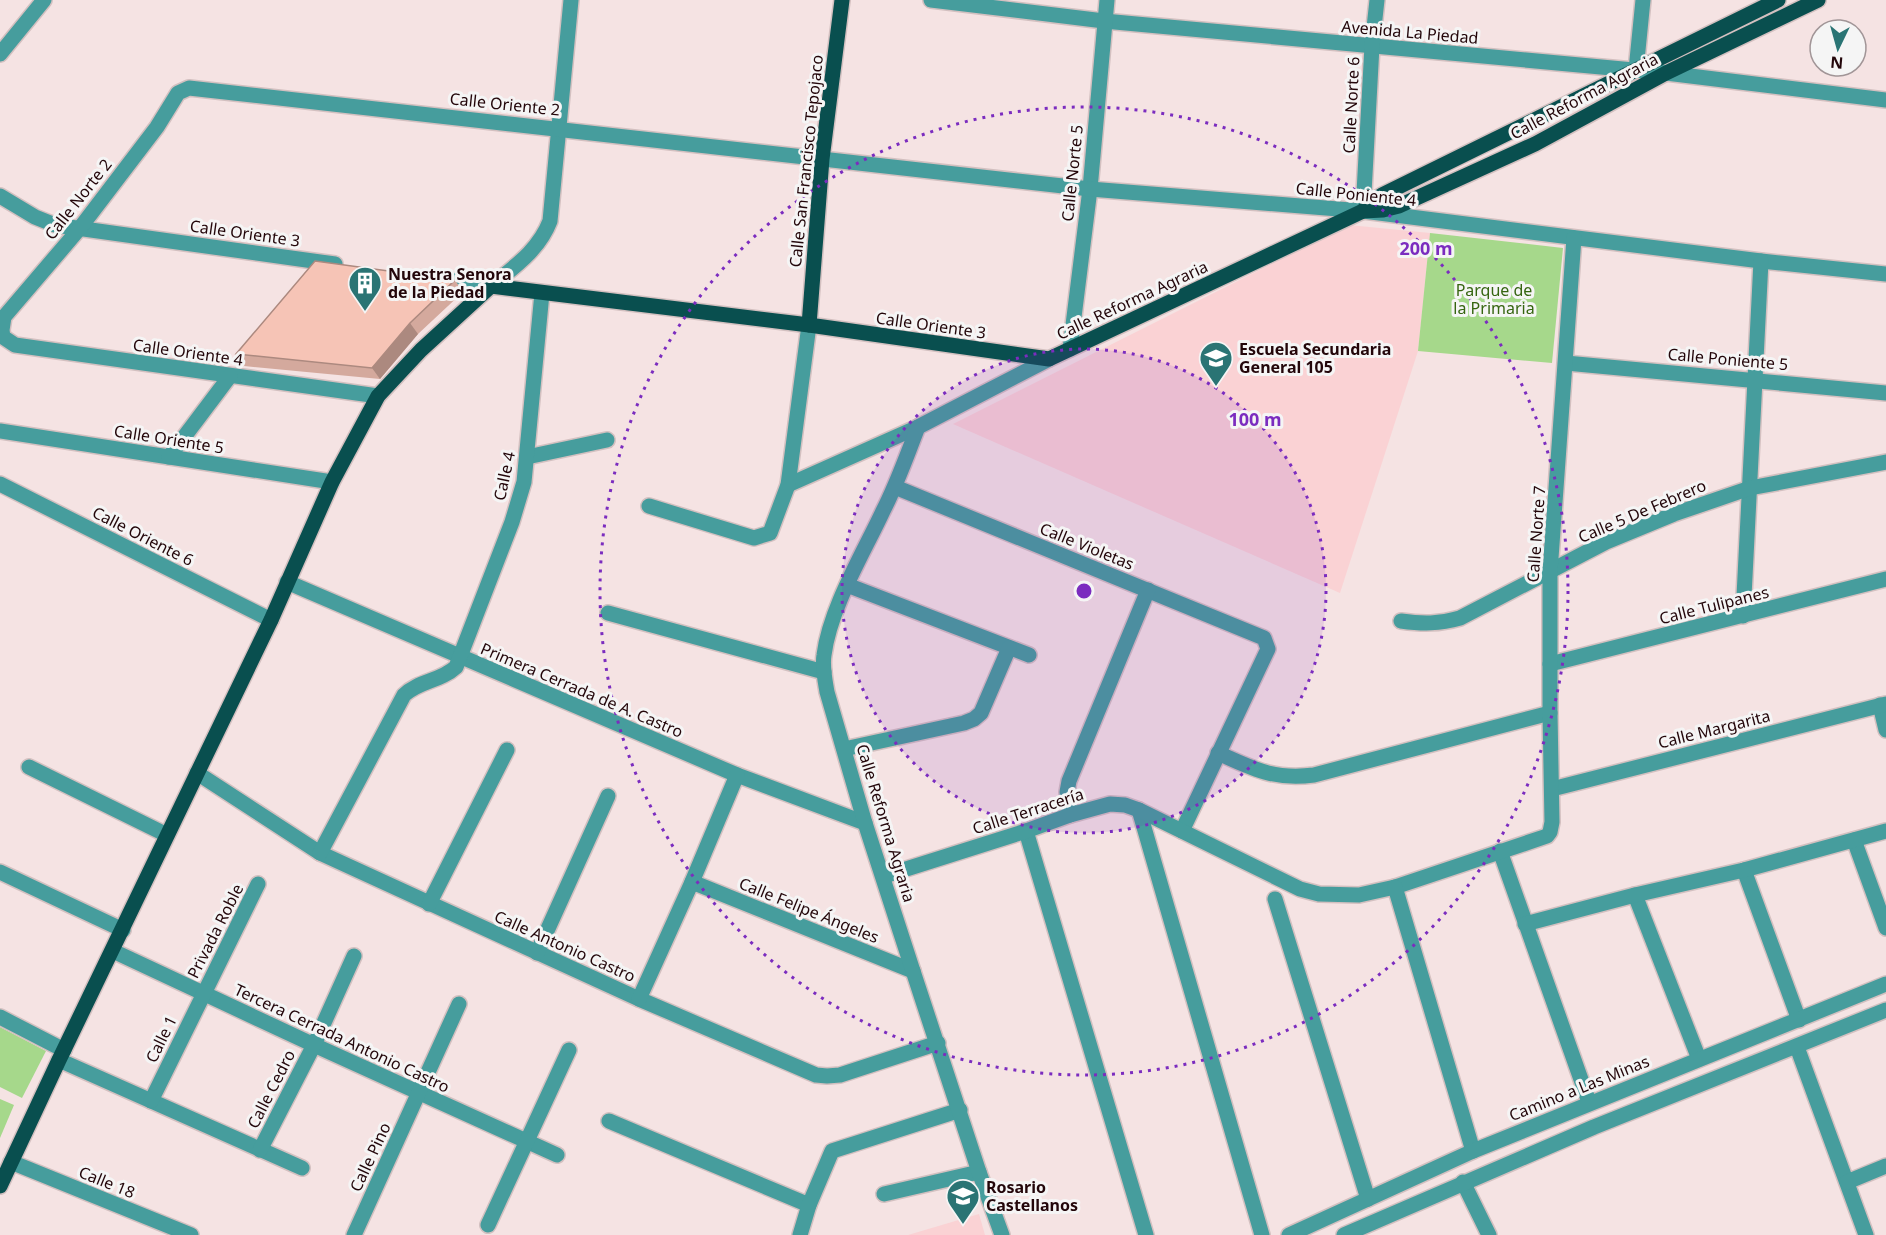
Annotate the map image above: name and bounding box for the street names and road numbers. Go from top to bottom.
street label: Avenida La Piedad [1341,15,1479,49]
street label: Calle Reforma Agraria [1506,48,1662,144]
street label: Calle San Francisco Tepojaco [784,54,828,268]
street label: Calle Norte 6 [1337,56,1365,154]
street label: Calle Oriente 2 [449,87,561,121]
street label: Calle Norte 5 [1056,124,1088,222]
street label: Calle Norte 2 [39,154,117,244]
street label: Calle Poniente 4 [1295,177,1417,211]
street label: Calle Oriente 3 [189,214,301,252]
street label: Calle Reforma Agraria [1053,255,1211,345]
street label: Calle Oriente 3 [875,306,987,344]
street label: Calle Oriente 4 [132,333,244,371]
street label: Calle Poniente 5 [1667,343,1789,375]
street label: Calle Oriente 5 [113,419,225,459]
street label: Calle 4 [488,449,520,503]
street label: Calle 5 De Febrero [1575,474,1709,548]
street label: Calle Norte 7 [1522,485,1550,583]
street label: Calle Oriente 6 [89,501,197,571]
street label: Calle Violetas [1037,517,1137,575]
street label: Calle Tulipanes [1657,581,1771,629]
street label: Primera Cerrada de A. Castro [477,637,687,743]
street label: Calle Margarita [1656,704,1772,754]
street label: Calle Reforma Agraria [851,741,921,905]
street label: Calle Terracería [970,783,1086,839]
street label: Calle Felipe Ángeles [736,872,882,948]
street label: Privada Roble [182,880,248,982]
street label: Calle Antonio Castro [491,905,639,987]
street label: Tercera Cerrada Antonio Castro [231,978,453,1098]
street label: Calle 1 [140,1012,182,1066]
street label: Calle Cedro [242,1046,300,1132]
street label: Camino a Las Minas [1506,1050,1652,1126]
street label: Calle Pino [344,1119,396,1195]
street label: Calle 18 [76,1161,138,1203]

